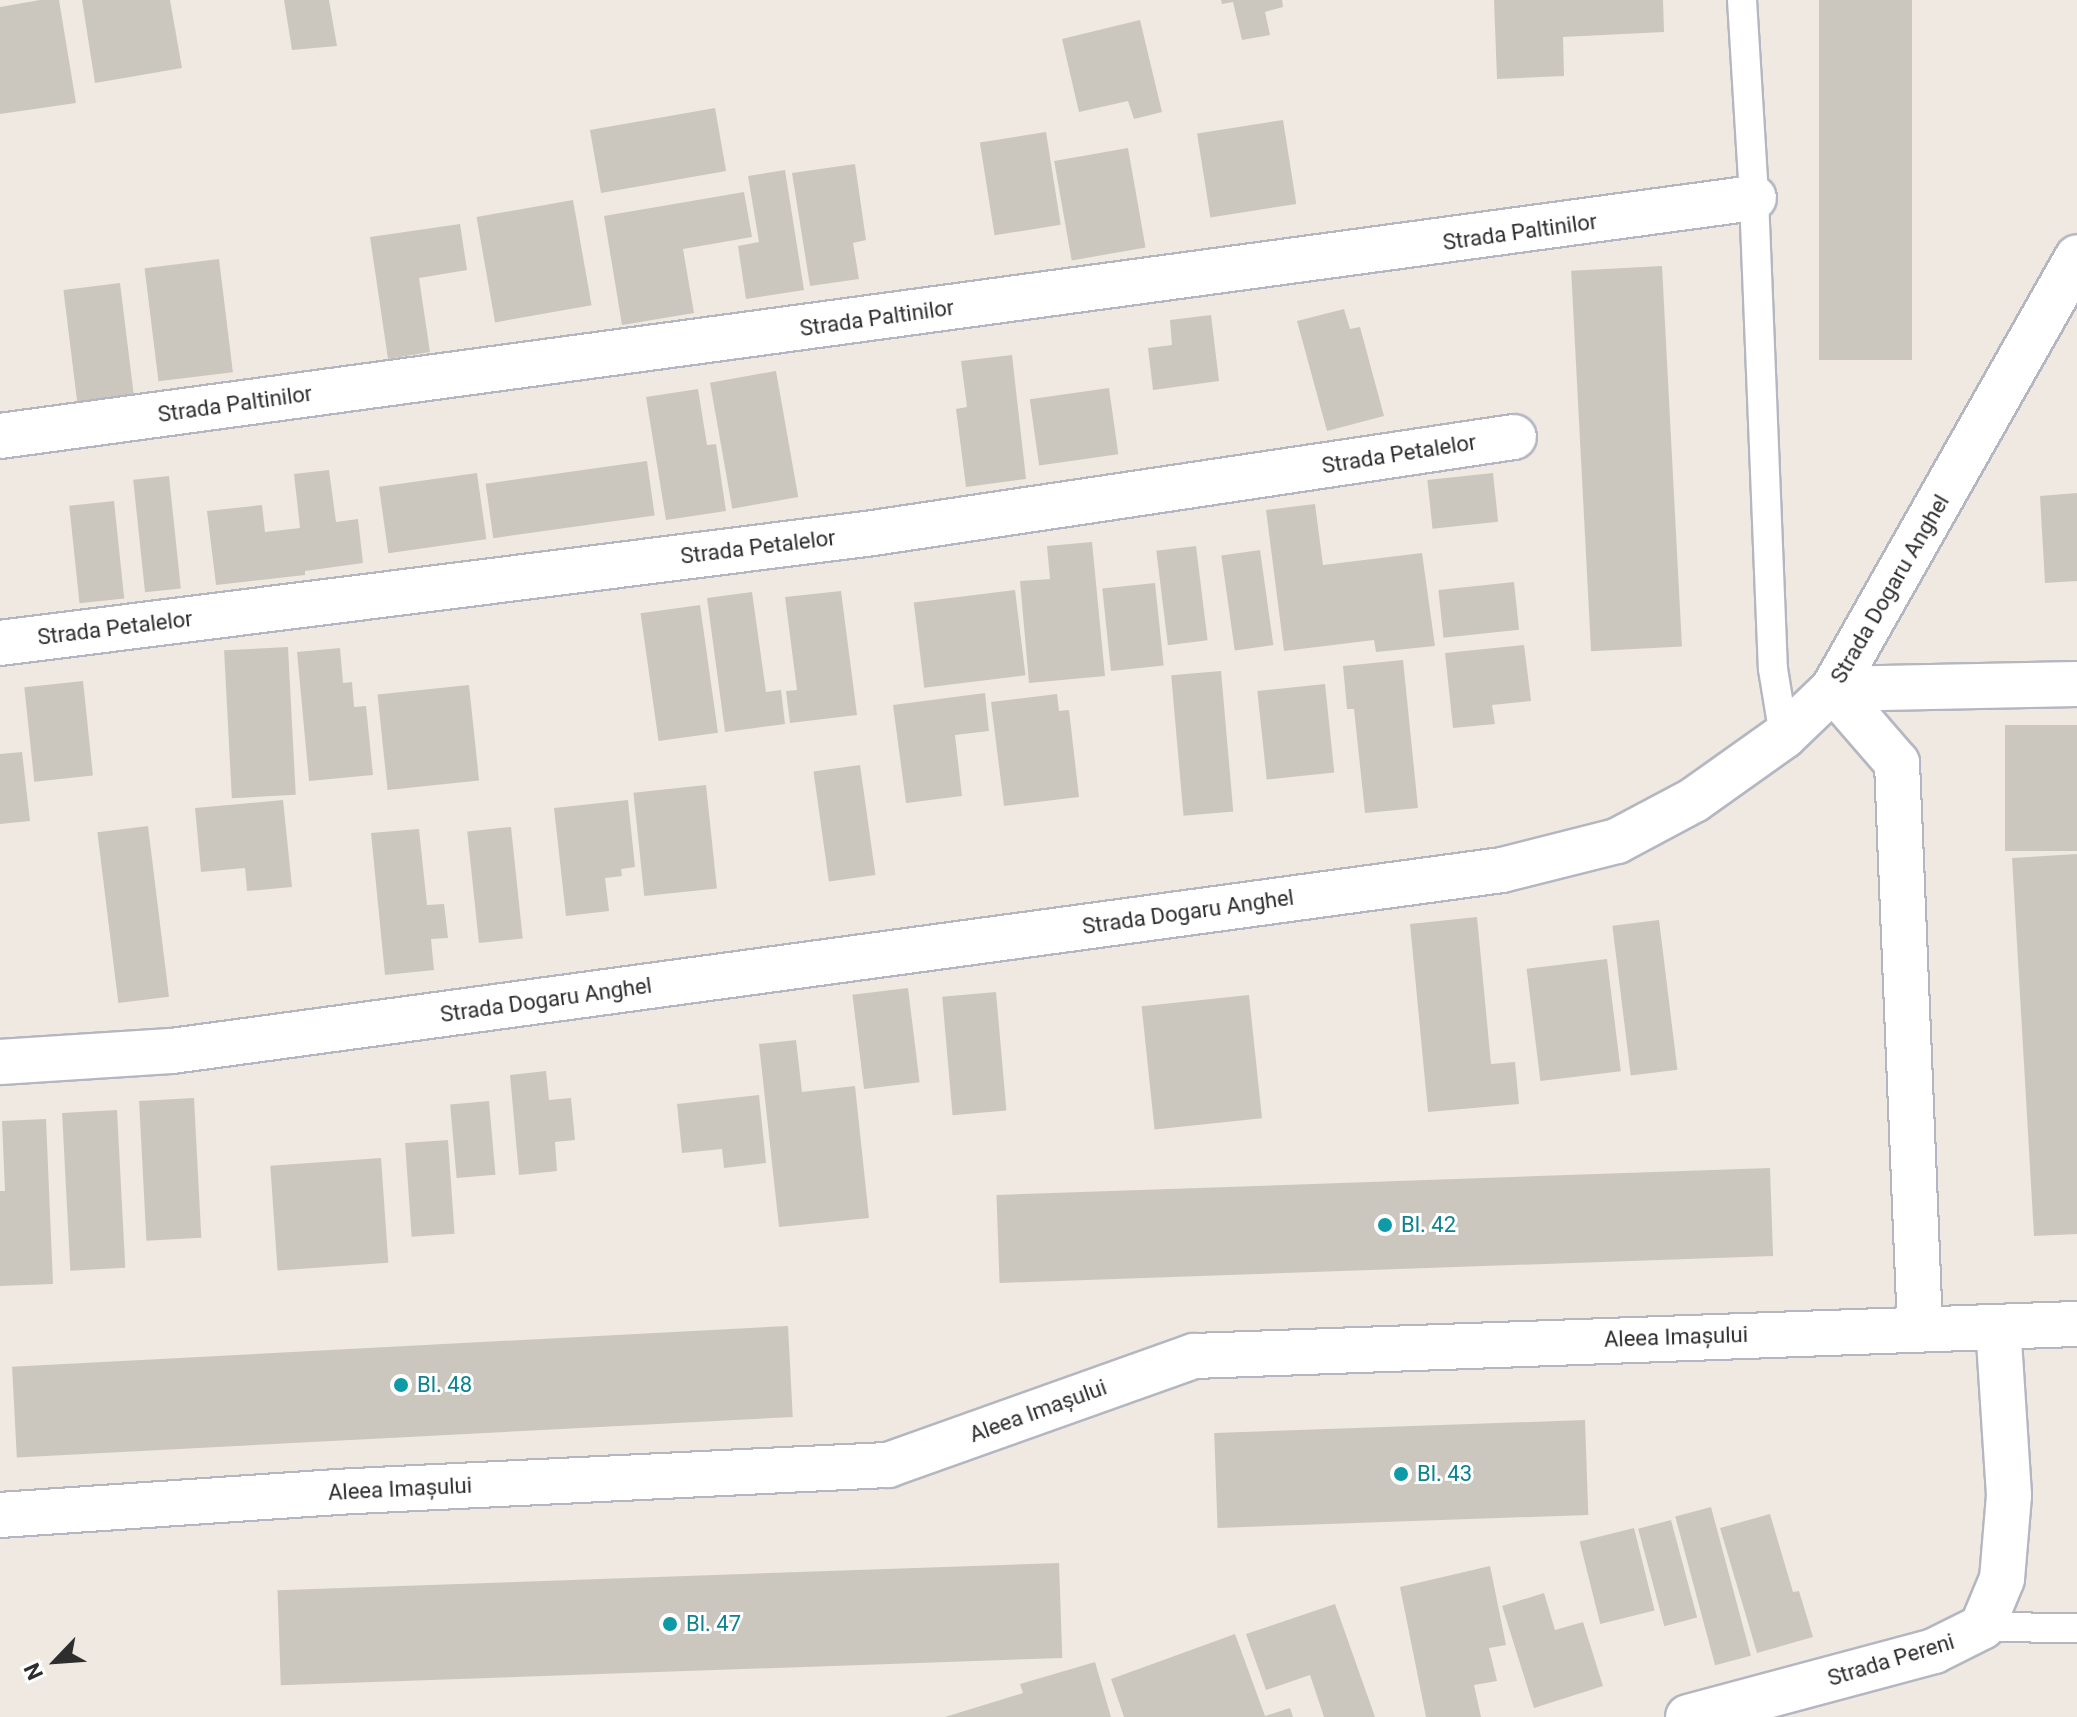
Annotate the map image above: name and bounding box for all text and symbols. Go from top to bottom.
street label: Strada Paltinilor [1441,208,1599,256]
street label: Strada Paltinilor [798,294,956,342]
street label: Strada Paltinilor [156,380,314,428]
street label: Strada Petalelor [1320,429,1478,479]
street label: Strada Dogaru Anghel [1825,490,1955,688]
street label: Strada Petalelor [679,524,837,570]
street label: Strada Petalelor [36,605,194,651]
street label: Strada Dogaru Anghel [1080,884,1296,940]
street label: Strada Dogaru Anghel [438,972,654,1028]
place label: Bl. 42 [1401,1212,1456,1238]
marker: Bl. 42 [1376,1216,1394,1234]
street label: Aleea Imașului [1604,1321,1748,1353]
place label: Bl. 48 [417,1372,472,1398]
street label: Aleea Imașului [966,1374,1110,1448]
marker: Bl. 48 [392,1376,410,1394]
place label: Bl. 43 [1417,1461,1472,1487]
marker: Bl. 43 [1392,1465,1410,1483]
street label: Aleea Imașului [327,1472,473,1506]
place label: Bl. 47 [686,1611,741,1637]
marker: Bl. 47 [661,1615,679,1633]
north arrow [16,1621,96,1701]
street label: Strada Pereni [1825,1628,1957,1692]
text: N [19,1659,48,1684]

